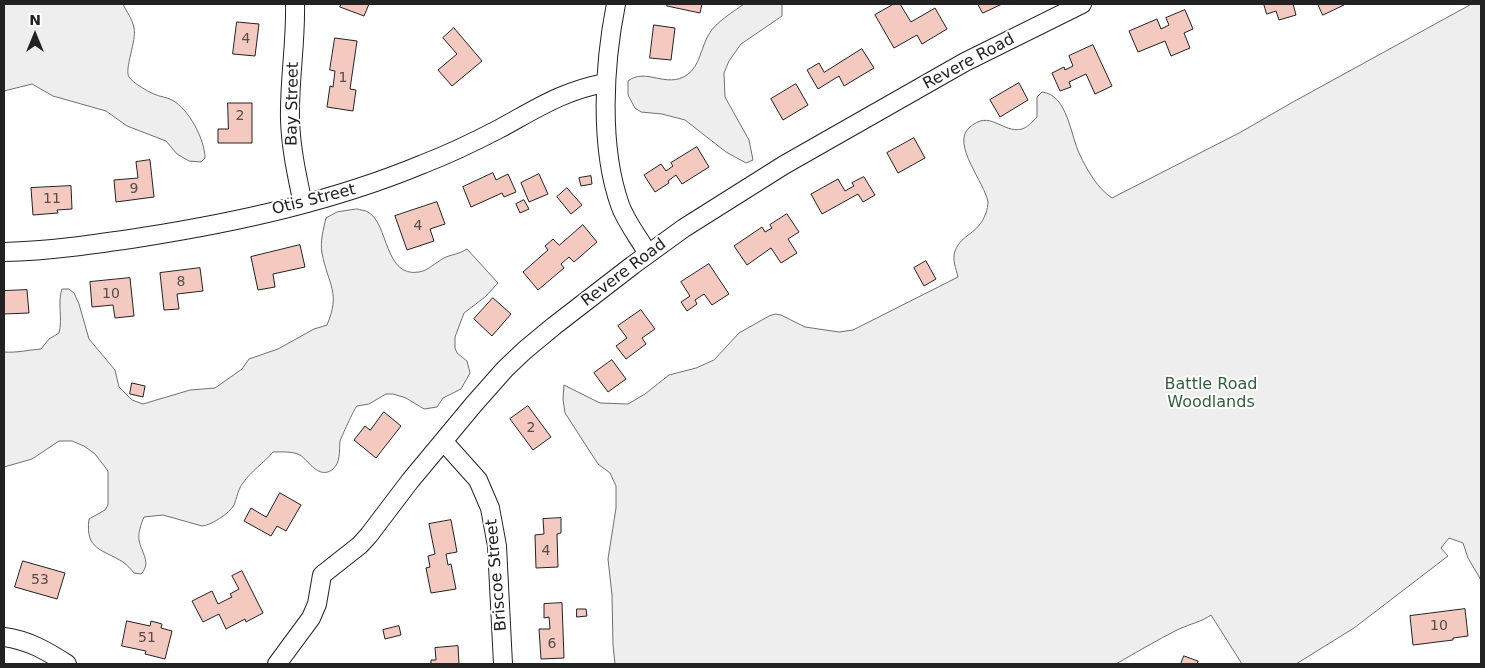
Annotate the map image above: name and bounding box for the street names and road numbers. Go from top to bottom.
street label: Revere Road [920,30,1018,94]
street label: Bay Street [283,62,303,146]
street label: Otis Street [270,180,358,220]
street label: Revere Road [578,235,670,311]
street label: Briscoe Street [483,518,511,632]

